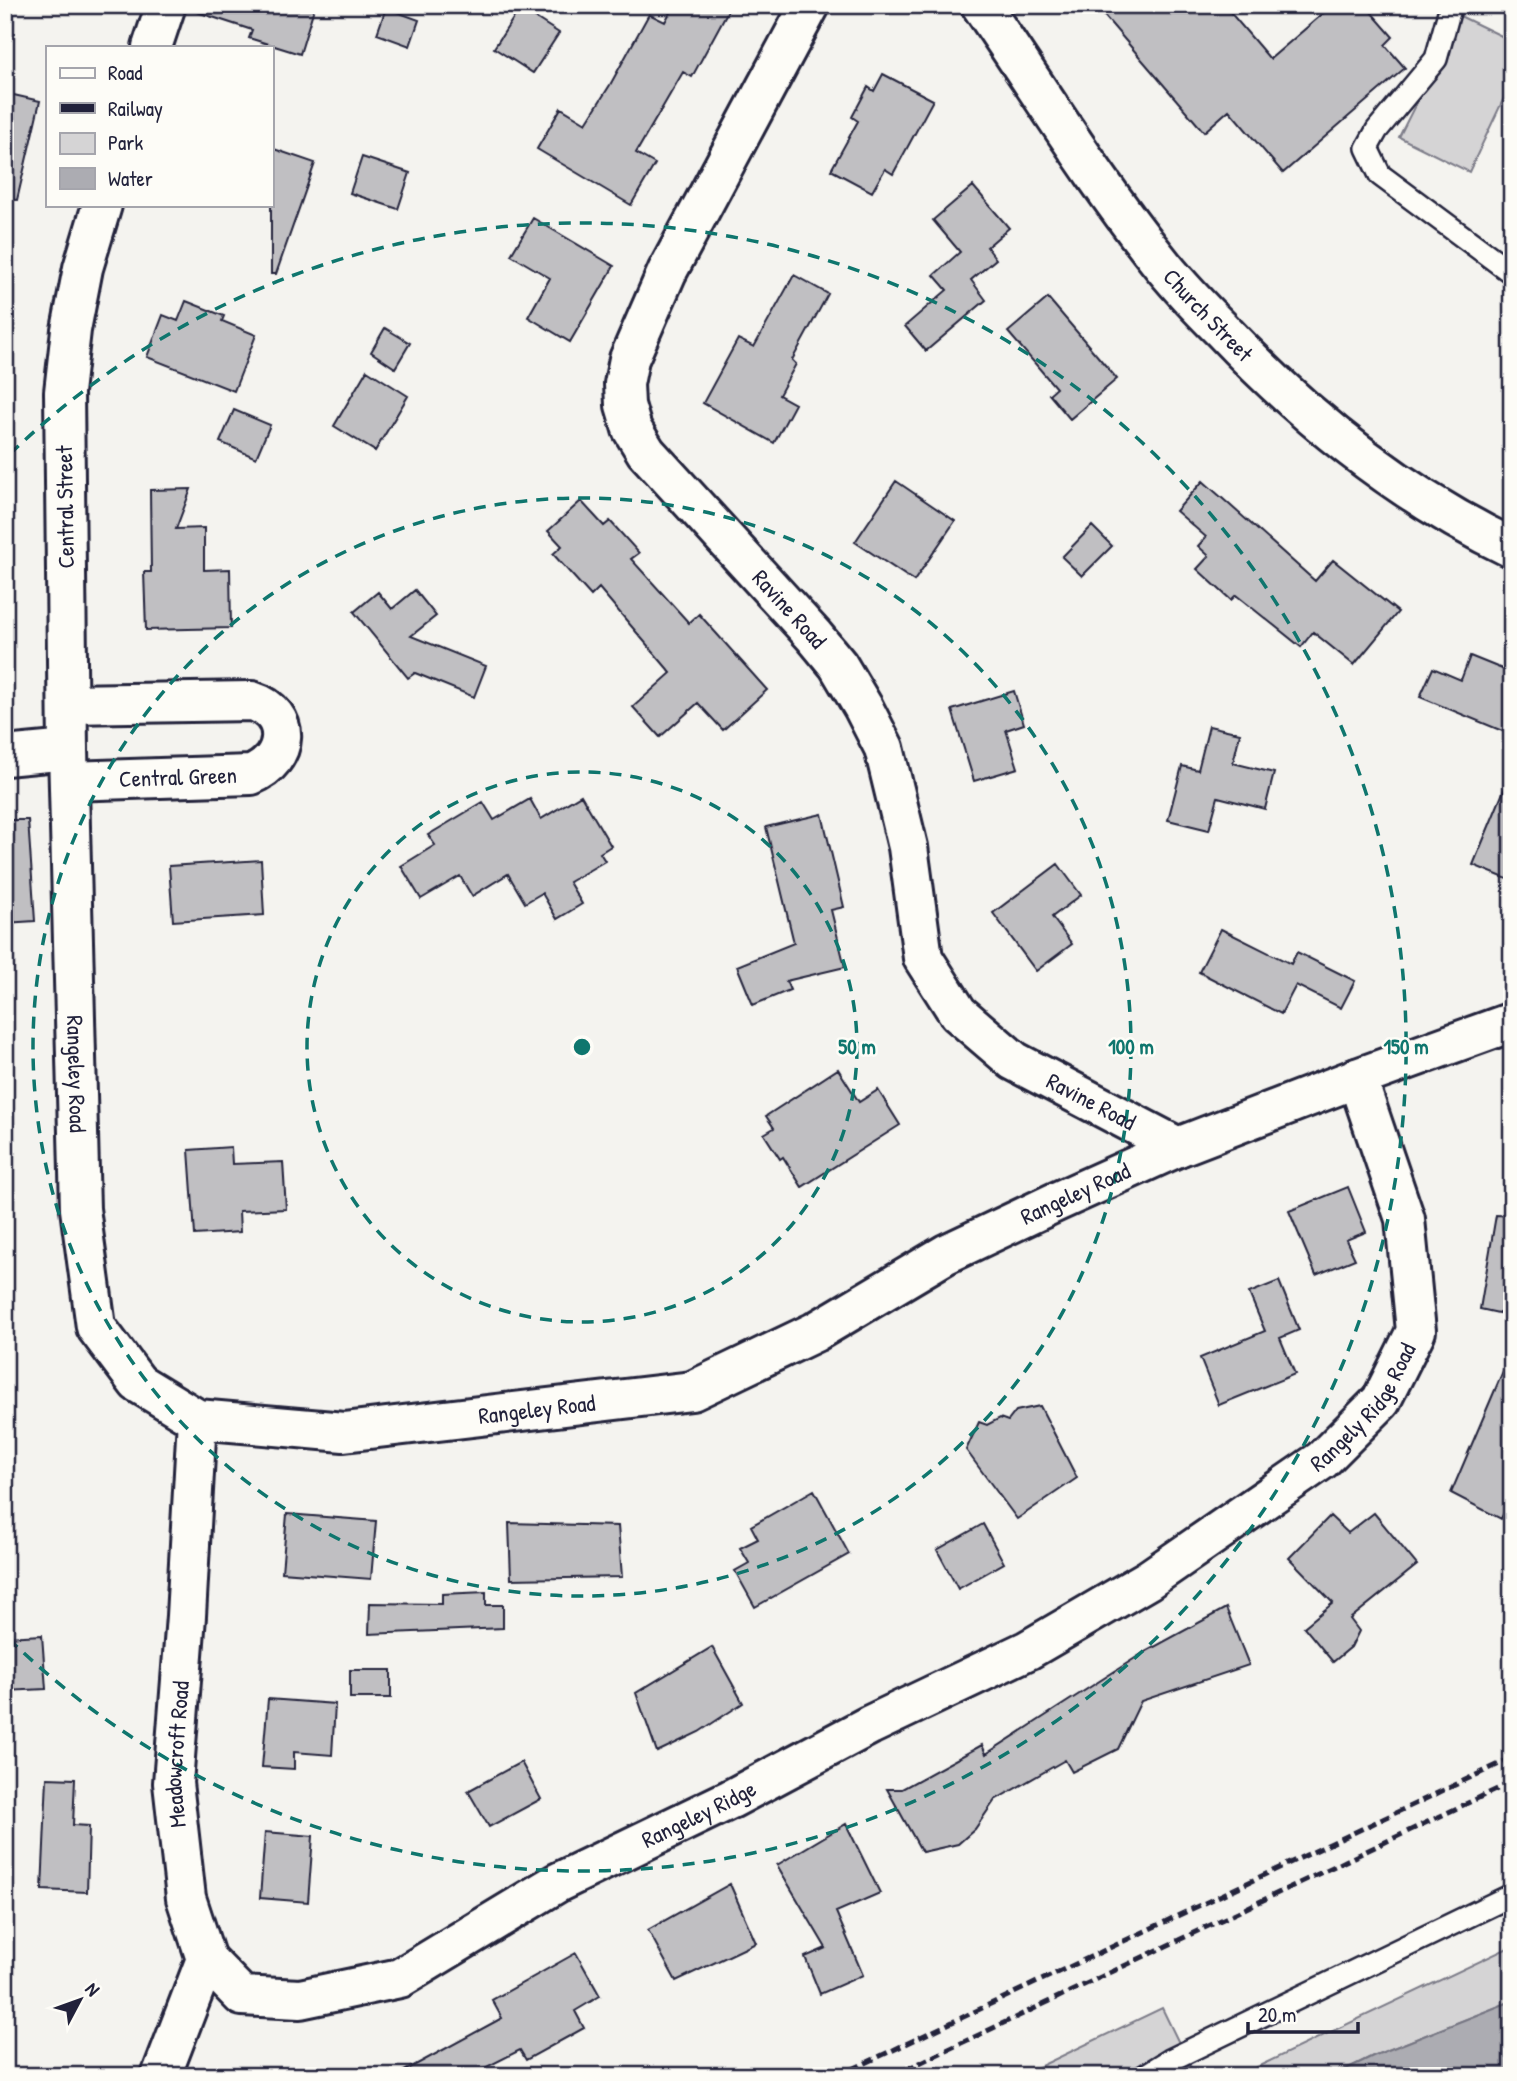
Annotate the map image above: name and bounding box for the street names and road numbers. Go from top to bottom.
street label: Church Street [1157,262,1261,369]
street label: Central Street [48,444,81,569]
street label: Ravine Road [746,563,834,655]
street label: Central Green [119,759,237,794]
street label: Rangeley Road [60,1015,94,1133]
street label: Ravine Road [1042,1065,1141,1137]
street label: Rangeley Road [1015,1155,1135,1232]
street label: Rangely Ridge Road [1304,1337,1423,1479]
street label: Rangeley Road [477,1387,597,1431]
street label: Meadowcroft Road [157,1680,196,1829]
street label: Rangeley Ridge [636,1773,761,1855]

